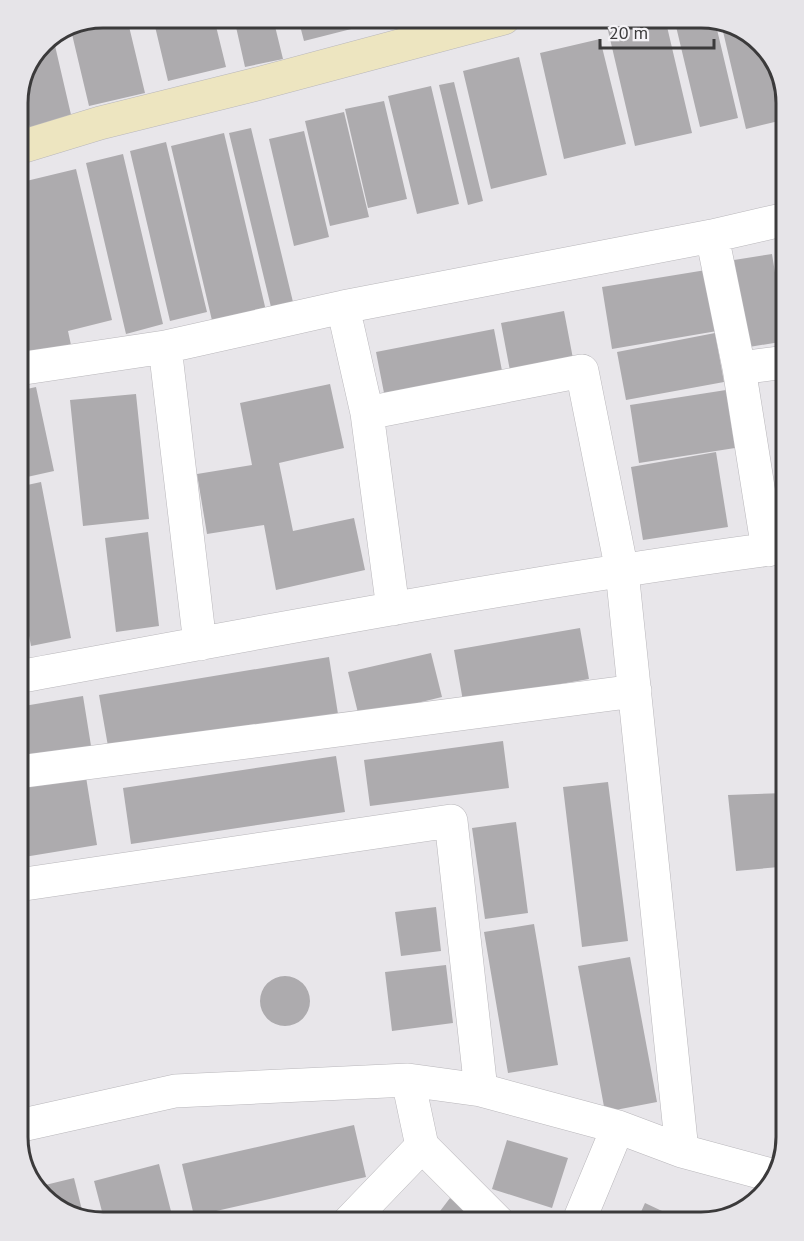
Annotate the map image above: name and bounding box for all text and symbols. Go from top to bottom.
scale bar [600,12,714,50]
text: 20 m [609,21,648,44]

